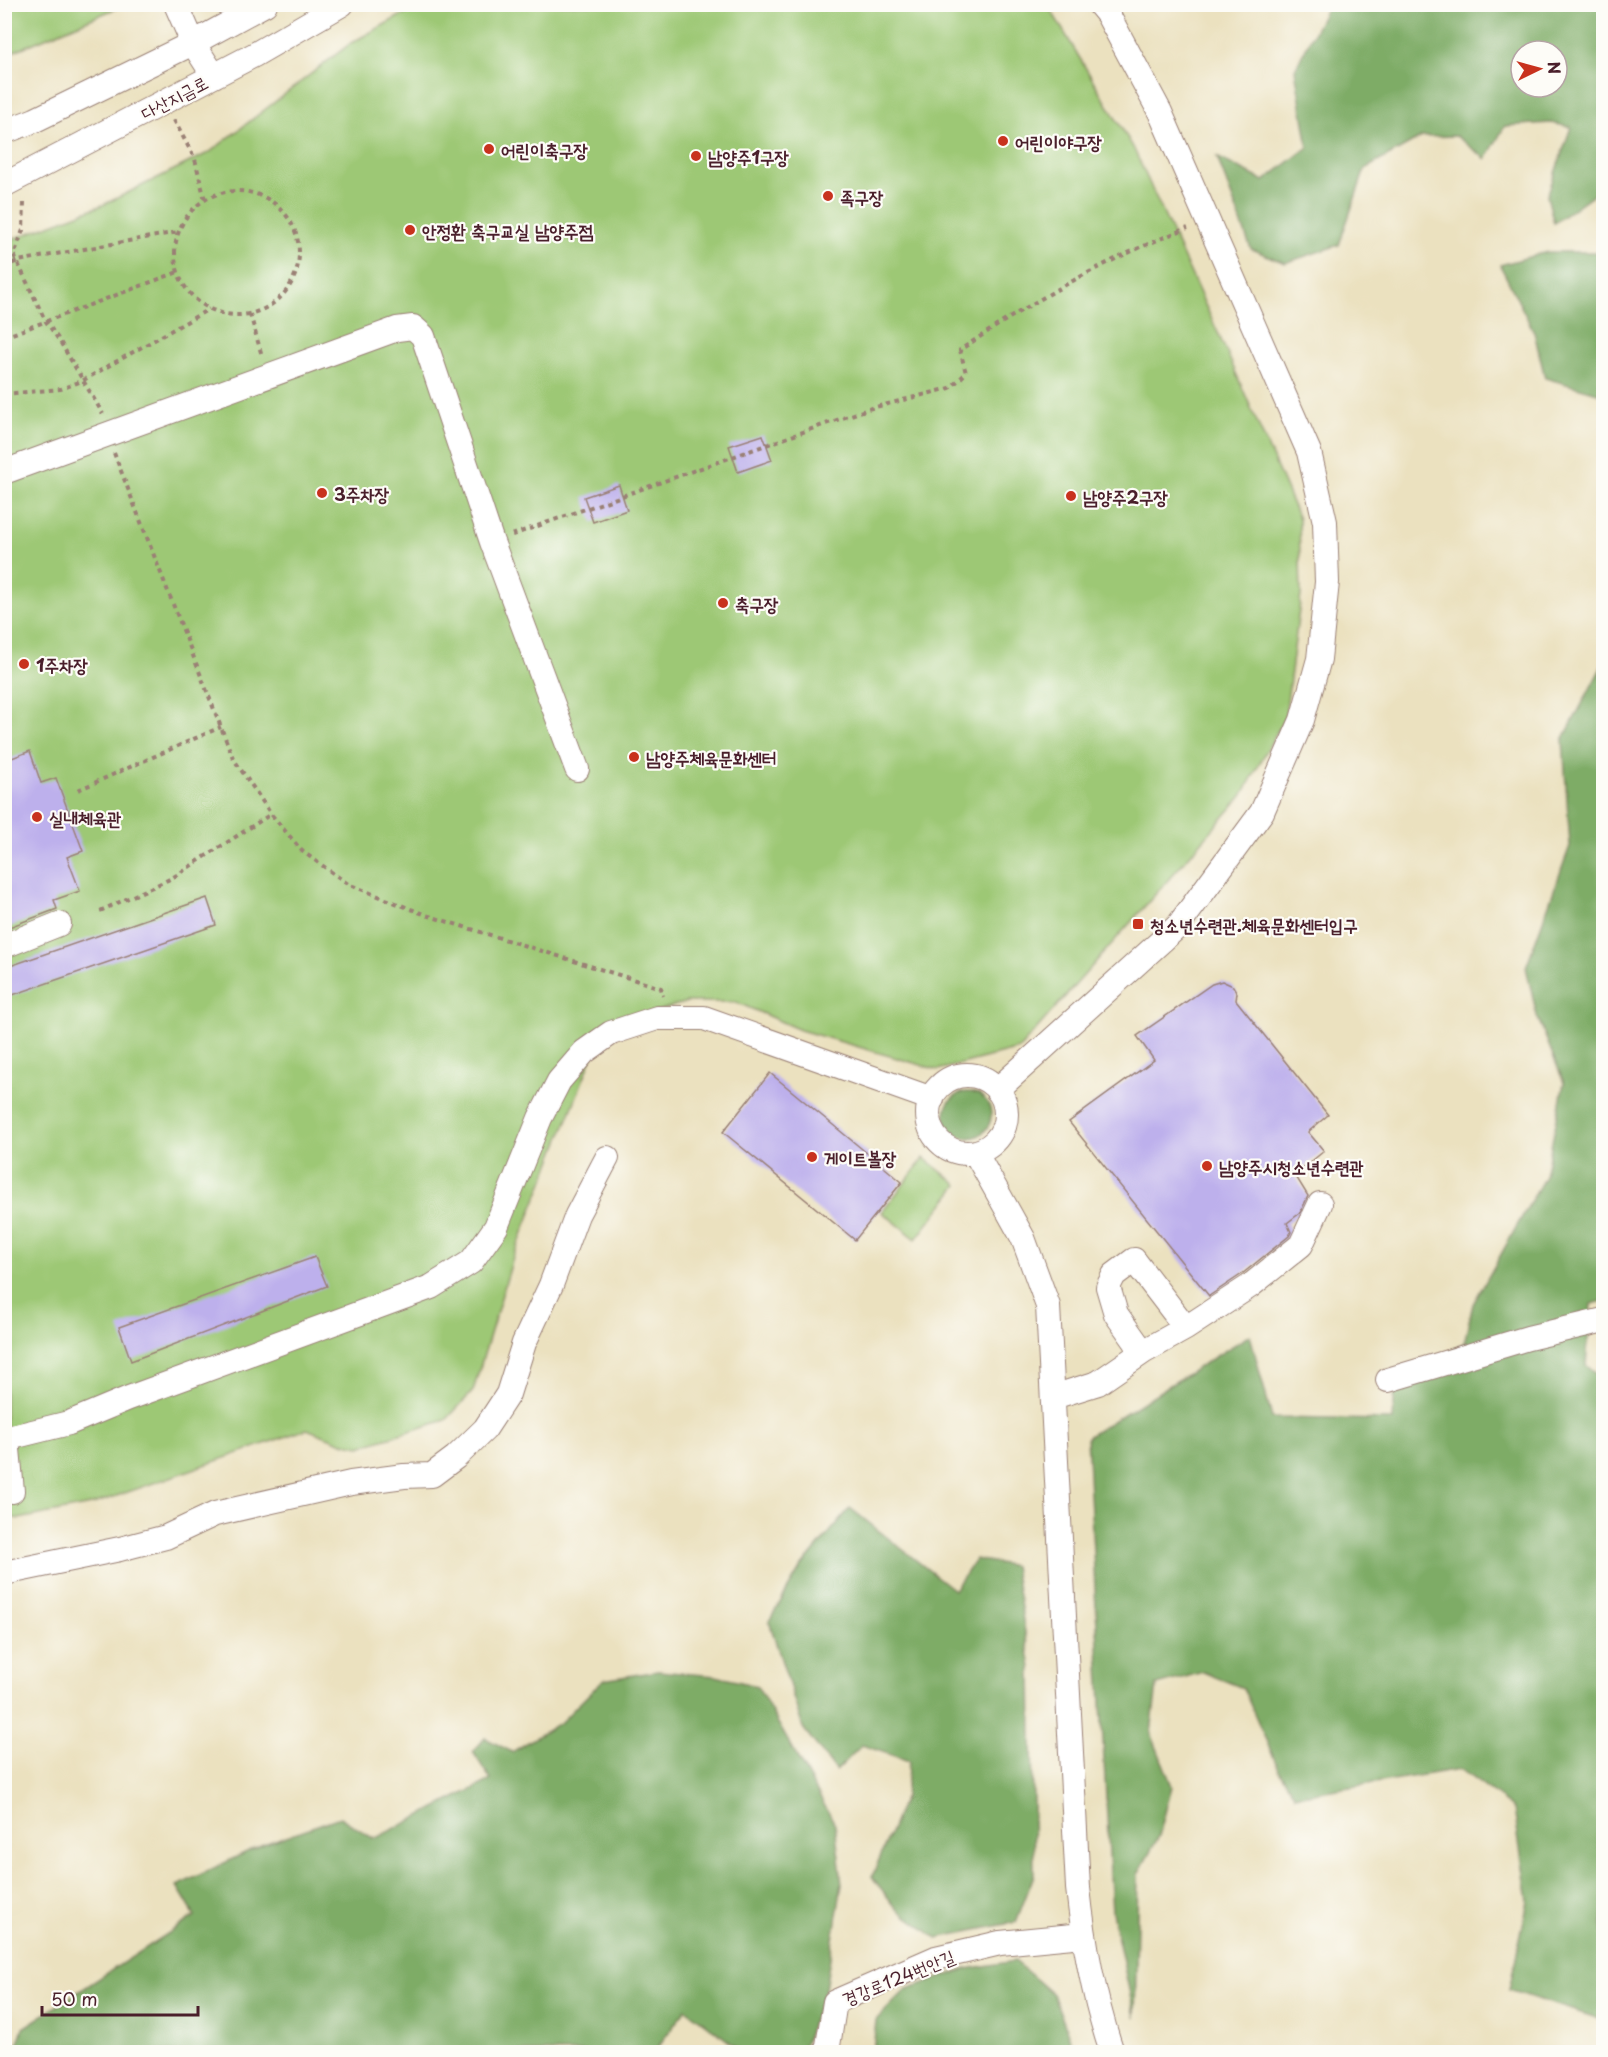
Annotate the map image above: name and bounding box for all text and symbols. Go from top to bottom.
north arrow [1509,39,1569,99]
text: N [1542,60,1567,75]
street label: 다산지금로 [136,68,212,126]
place label: 어린이야구장 [1015,128,1102,155]
marker: 어린이야구장 [996,134,1010,148]
place label: 어린이축구장 [501,136,588,163]
marker: 어린이축구장 [482,142,496,156]
place label: 남양주1구장 [708,143,790,170]
marker: 남양주1구장 [689,149,703,163]
place label: 족구장 [840,183,884,210]
marker: 족구장 [821,189,835,203]
place label: 안정환 축구교실 남양주점 [422,217,593,244]
marker: 안정환 축구교실 남양주점 [403,223,417,237]
place label: 3주차장 [334,480,390,507]
place label: 남양주2구장 [1083,483,1169,510]
marker: 3주차장 [315,486,329,500]
marker: 남양주2구장 [1064,489,1078,503]
place label: 축구장 [735,590,779,617]
marker: 축구장 [716,596,730,610]
place label: 1주차장 [36,651,89,678]
marker: 1주차장 [17,657,31,671]
place label: 남양주체육문화센터 [646,744,776,771]
marker: 남양주체육문화센터 [627,750,641,764]
place label: 실내체육관 [49,804,122,831]
marker: 실내체육관 [30,810,44,824]
place label: 청소년수련관.체육문화센터입구 [1150,911,1358,938]
marker: 청소년수련관.체육문화센터입구 [1131,917,1145,931]
place label: 게이트볼장 [824,1144,897,1171]
marker: 게이트볼장 [805,1150,819,1164]
place label: 남양주시청소년수련관 [1219,1153,1364,1180]
marker: 남양주시청소년수련관 [1200,1159,1214,1173]
street label: 경강로124번안길 [838,1942,959,2012]
scale bar [42,1979,198,2017]
text: 50 m [51,1985,98,2012]

